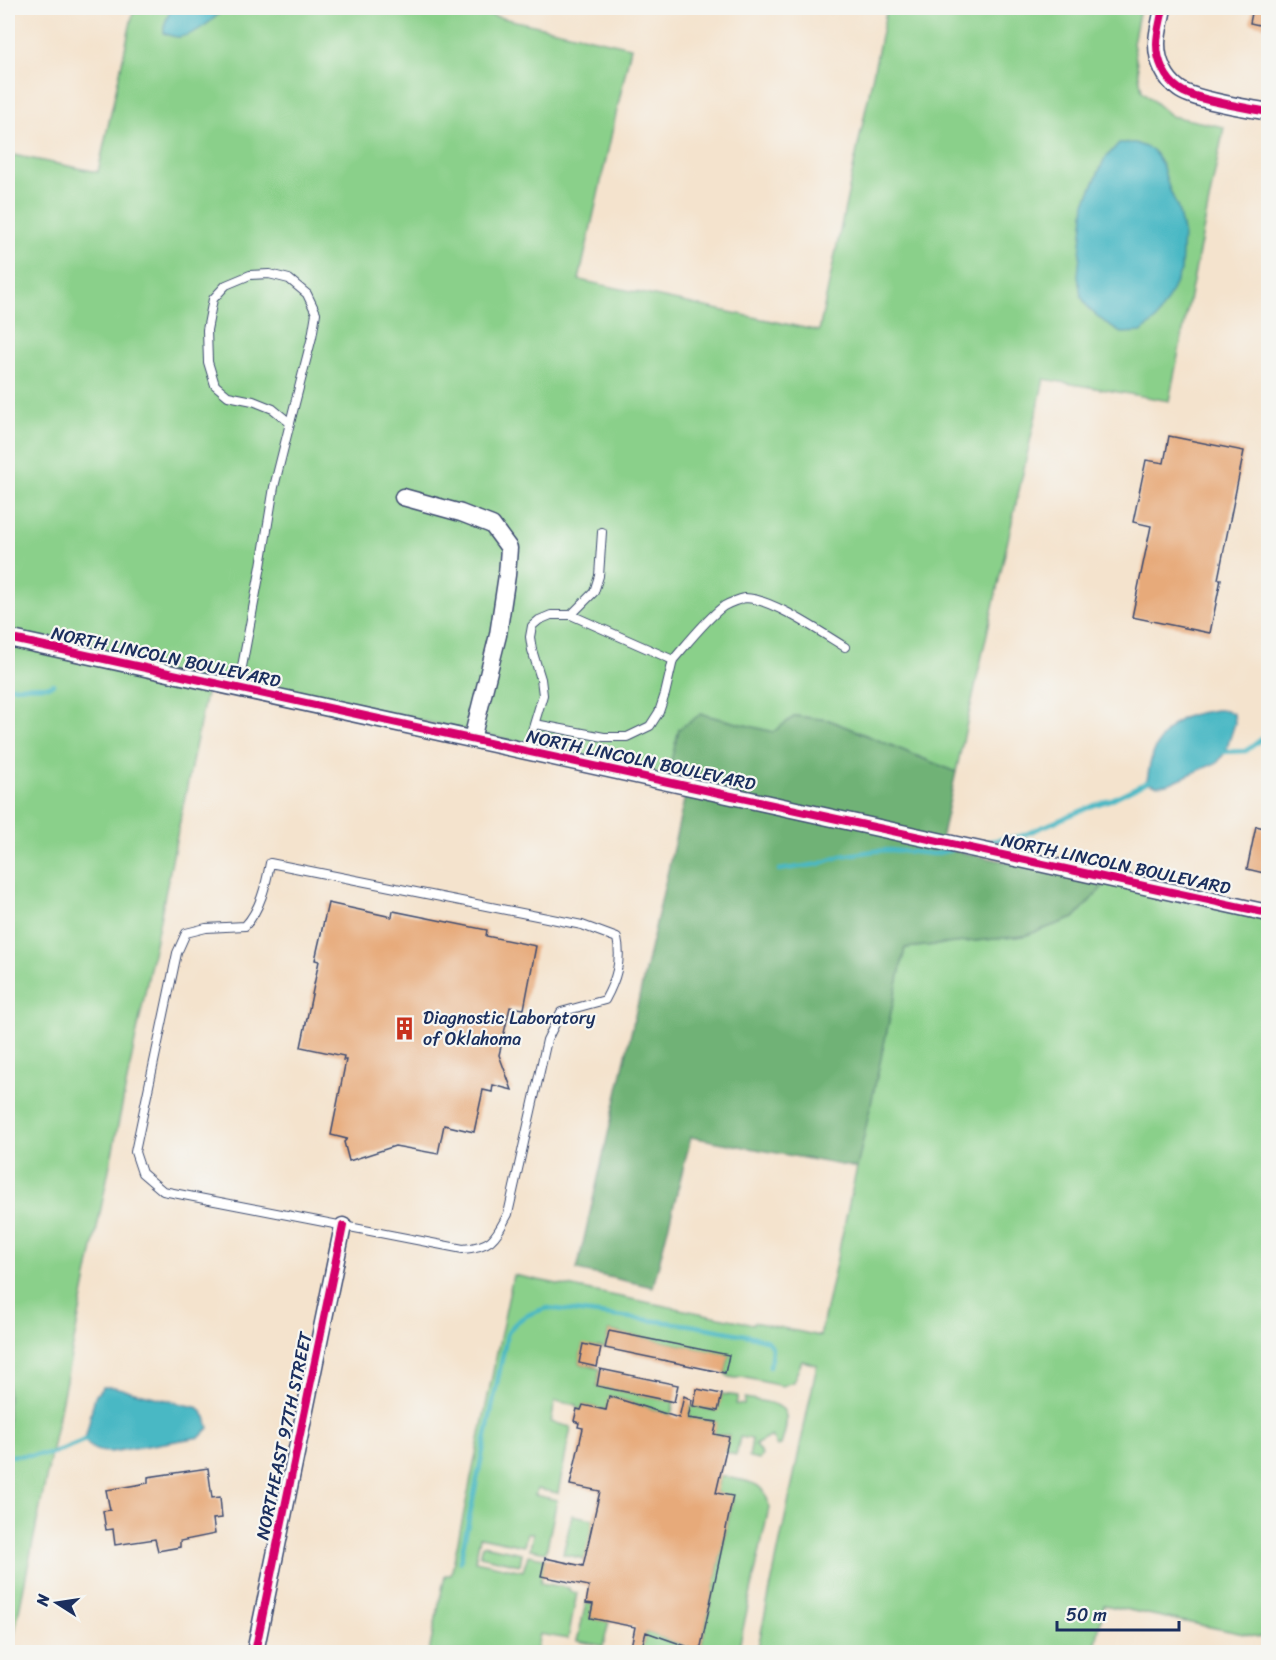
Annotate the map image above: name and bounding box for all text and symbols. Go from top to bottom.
street label: NORTH LINCOLN BOULEVARD [48,617,284,697]
street label: NORTH LINCOLN BOULEVARD [523,720,759,800]
street label: NORTH LINCOLN BOULEVARD [998,824,1234,904]
place label: Diagnostic Laboratory of Oklahoma [423,1002,596,1055]
building icon: Diagnostic Laboratory of Oklahoma [392,1015,418,1041]
street label: NORTHEAST 97TH STREET [246,1328,322,1543]
north arrow [27,1573,87,1633]
text: N [27,1591,58,1609]
scale bar [1057,1594,1178,1632]
text: 50 m [1066,1599,1107,1631]

